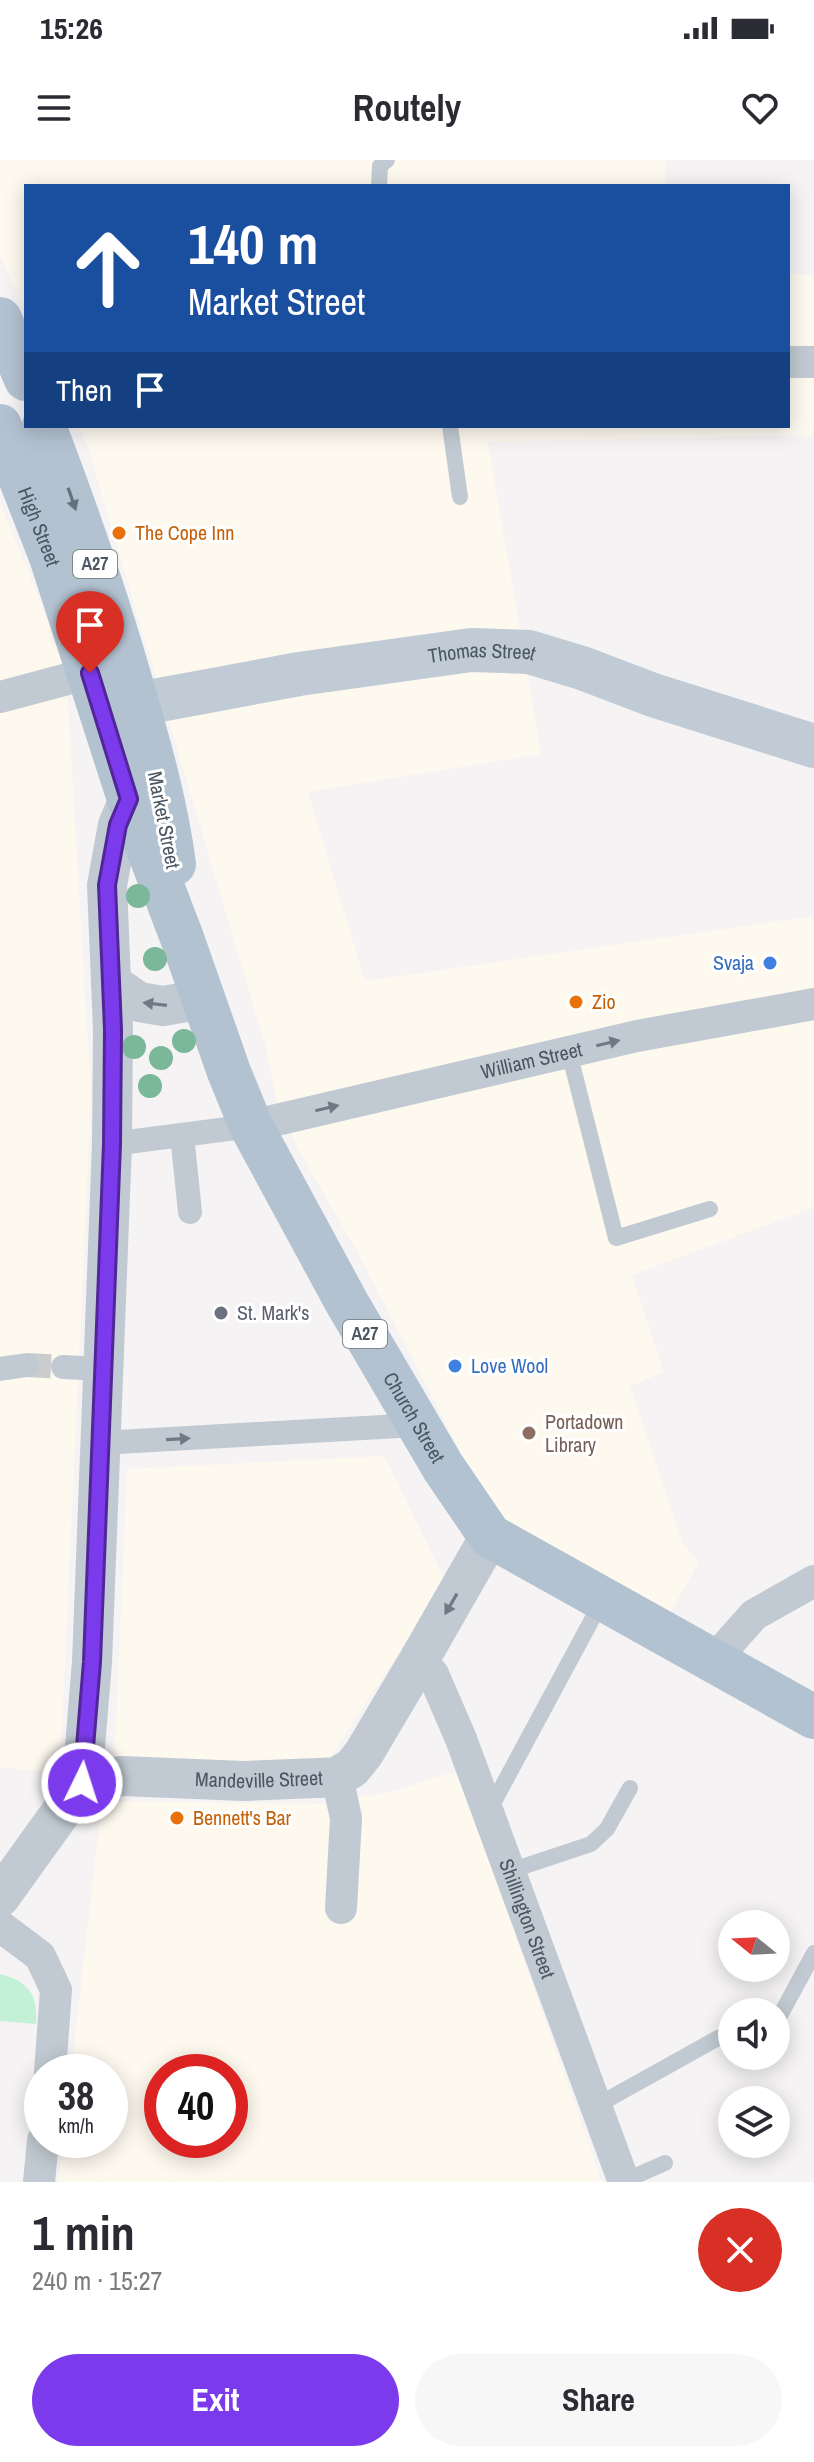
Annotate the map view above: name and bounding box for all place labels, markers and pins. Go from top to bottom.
place label: The Cope Inn [135,519,234,546]
marker: The Cope Inn [110,524,128,542]
pin [56,591,124,673]
place label: Svaja [713,949,754,976]
marker: Svaja [761,954,779,972]
place label: Zio [592,988,616,1015]
marker: Zio [567,993,585,1011]
place label: St. Mark's [237,1299,309,1326]
marker: St. Mark's [212,1304,230,1322]
place label: Love Wool [471,1352,548,1379]
marker: Love Wool [446,1357,464,1375]
place label: Portadown Library [545,1408,623,1458]
marker: Portadown Library [520,1424,538,1442]
place label: Bennett's Bar [193,1804,291,1831]
marker: Bennett's Bar [168,1809,186,1827]

